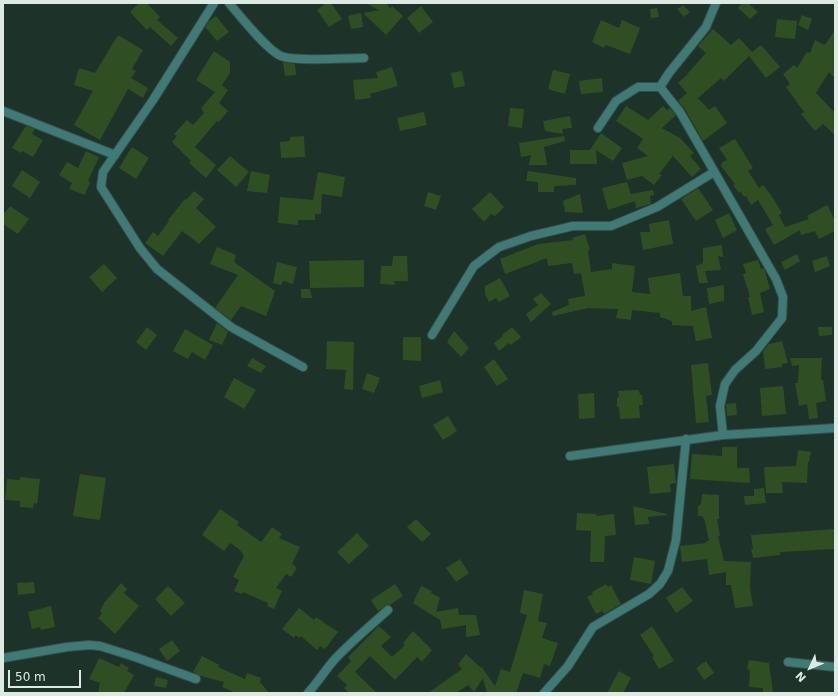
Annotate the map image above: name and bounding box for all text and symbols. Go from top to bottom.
north arrow [790,648,830,688]
scale bar [10,662,83,688]
text: N [793,669,809,685]
text: 50 m [15,670,46,684]

